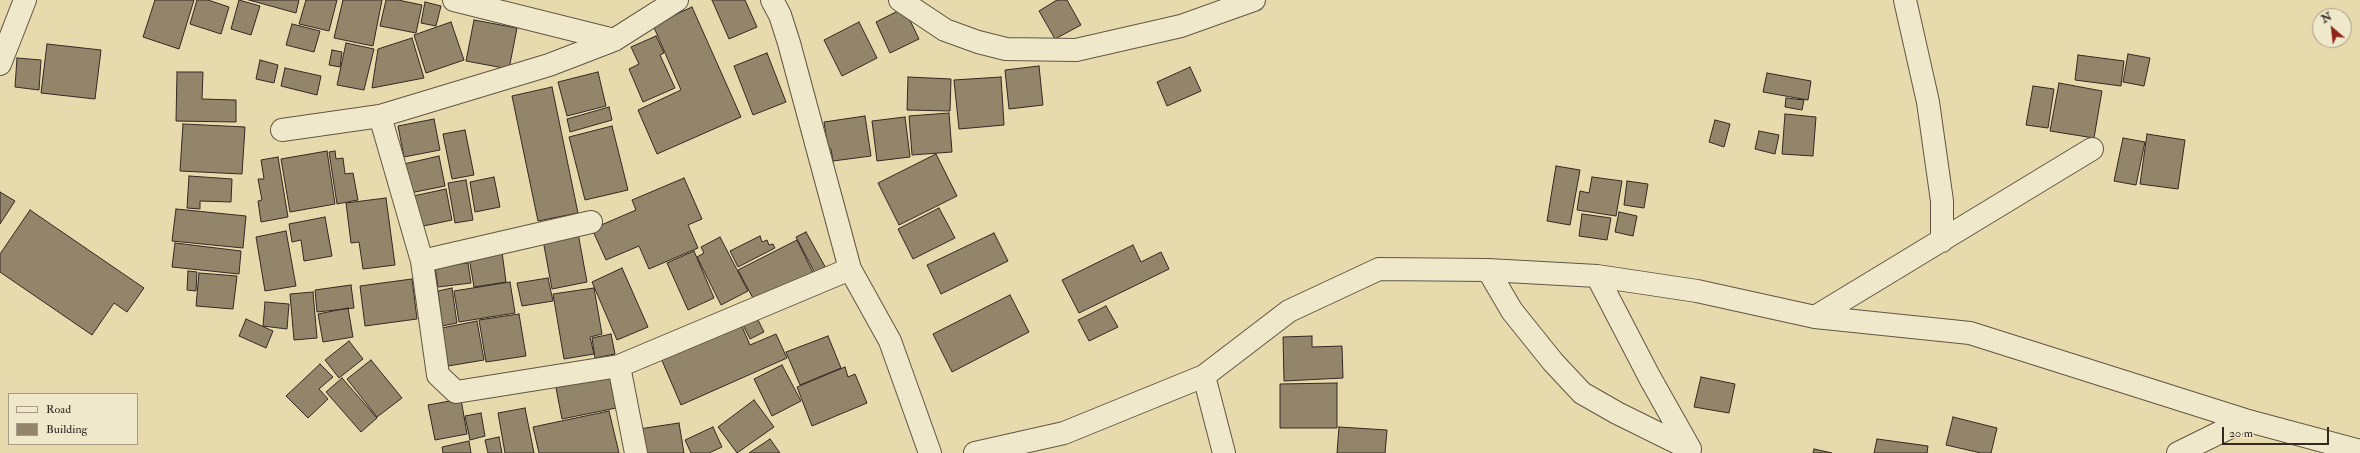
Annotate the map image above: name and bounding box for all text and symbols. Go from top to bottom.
north arrow [2312,8,2352,48]
text: N [2319,10,2334,26]
legend [8,393,138,445]
text: Road [46,402,71,417]
scale bar [2224,419,2331,445]
text: Building [46,422,87,437]
text: 20 m [2229,426,2253,441]

